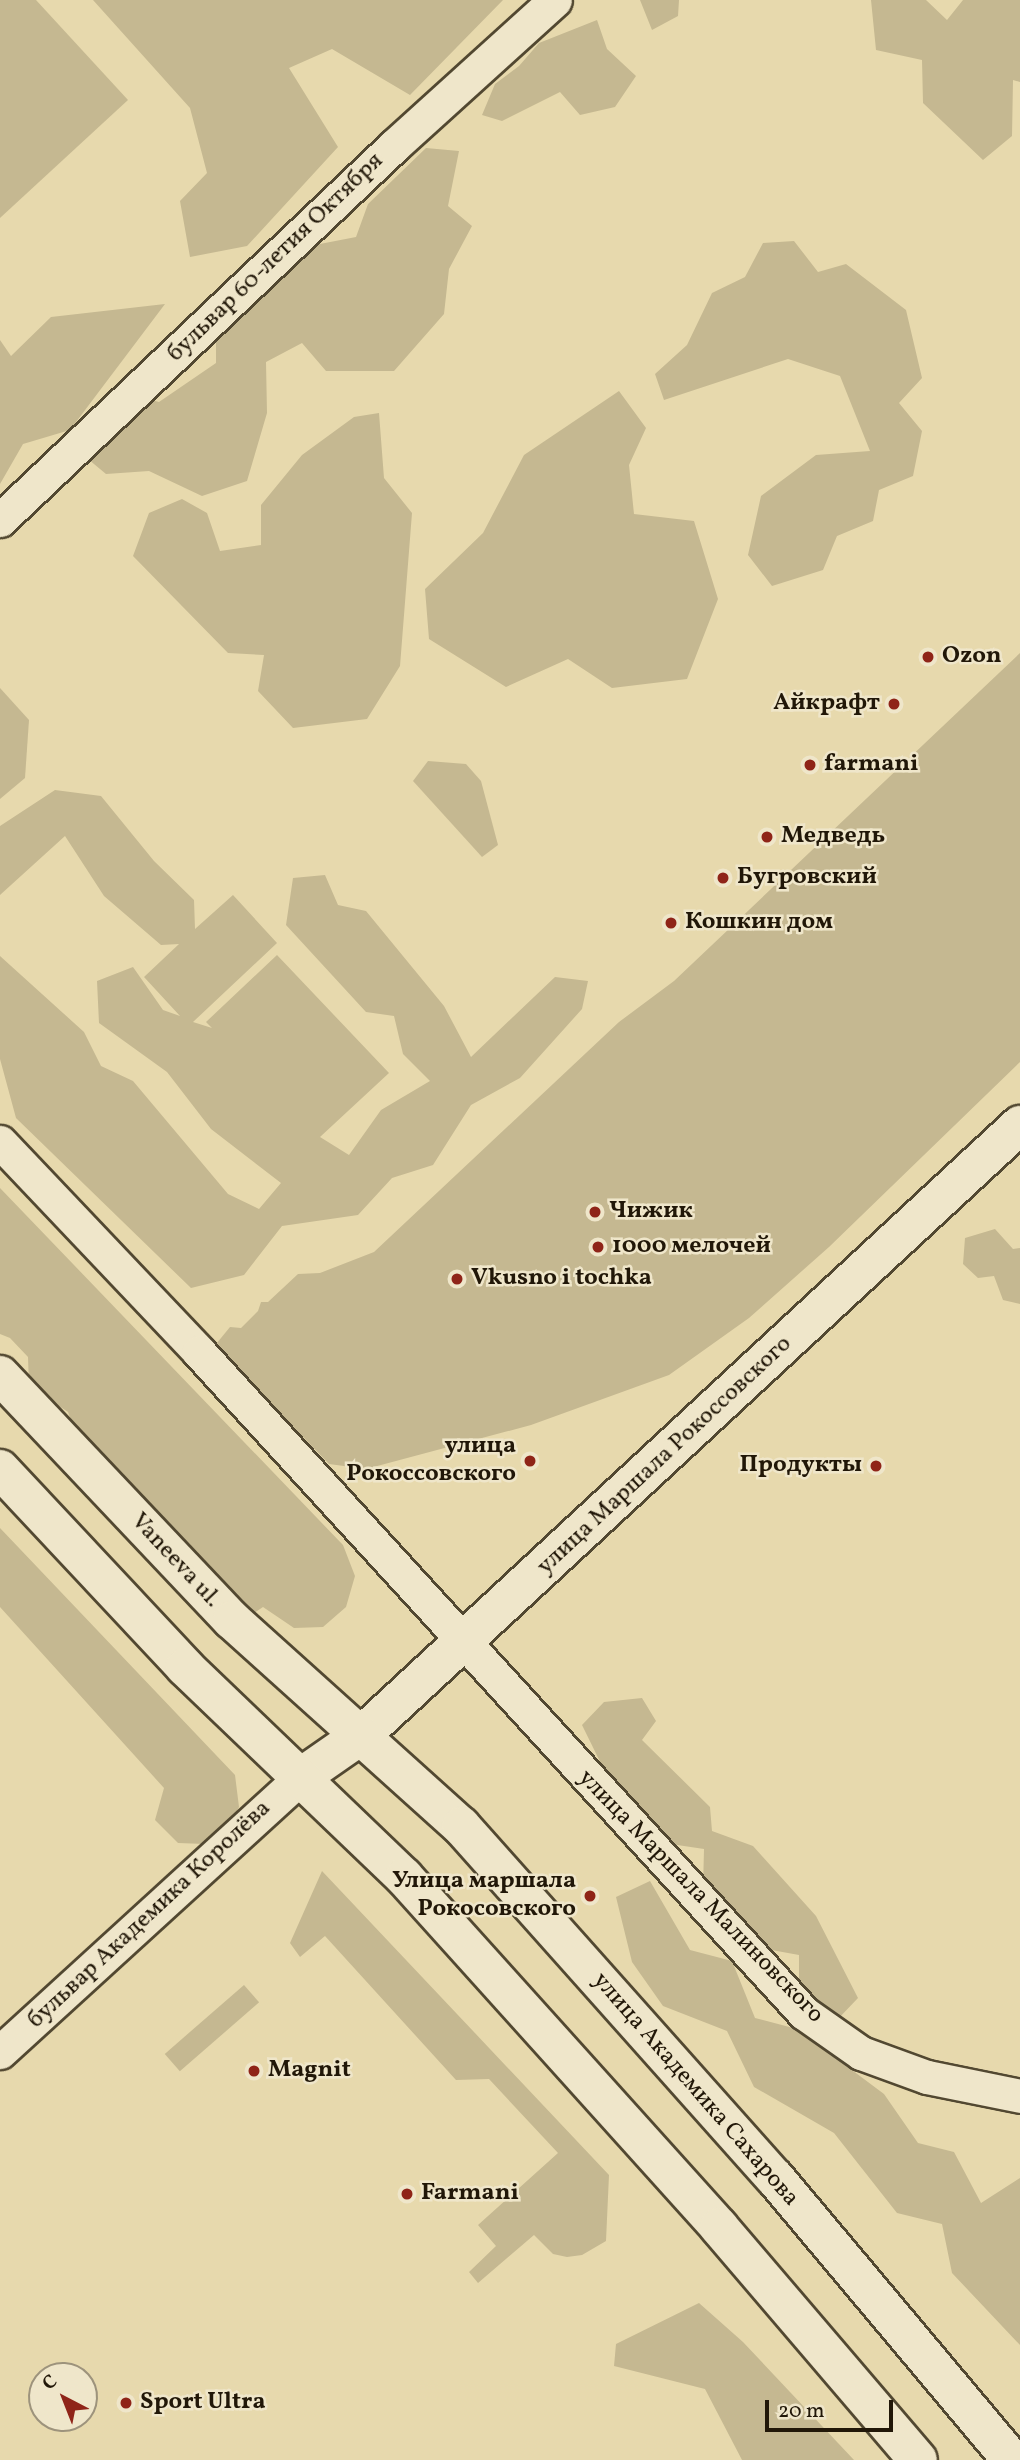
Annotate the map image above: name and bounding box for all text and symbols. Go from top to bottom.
street label: бульвар 60-летия Октября [162,147,390,369]
place label: Ozon [942,643,1002,671]
marker: Ozon [920,649,936,665]
place label: Айкрафт [773,690,880,718]
marker: Айкрафт [886,696,902,712]
place label: farmani [824,751,919,779]
marker: farmani [802,757,818,773]
place label: Медведь [781,823,885,851]
marker: Медведь [759,829,775,845]
place label: Бугровский [737,864,877,892]
marker: Бугровский [715,870,731,886]
place label: Кошкин дом [685,909,833,937]
marker: Кошкин дом [663,915,679,931]
place label: Чижик [609,1198,693,1226]
marker: Чижик [587,1204,603,1220]
place label: 1000 мелочей [612,1233,771,1261]
marker: 1000 мелочей [590,1239,606,1255]
place label: Vkusno i tochka [471,1265,652,1293]
marker: Vkusno i tochka [449,1271,465,1287]
street label: улица Маршала Рокоссовского [532,1330,798,1582]
place label: улица Рокоссовского [346,1433,516,1489]
place label: Продукты [739,1452,862,1480]
marker: улица Рокоссовского [522,1453,538,1469]
marker: Продукты [868,1458,884,1474]
street label: Vaneeva ul. [124,1508,226,1614]
street label: улица Маршала Малиновского [571,1764,829,2030]
street label: бульвар Академика Королёва [22,1795,278,2035]
place label: Улица маршала Рокосовского [392,1868,576,1924]
marker: Улица маршала Рокосовского [582,1888,598,1904]
street label: улица Академика Сахарова [586,1967,804,2213]
place label: Magnit [268,2057,351,2085]
marker: Magnit [246,2063,262,2079]
place label: Farmani [421,2180,519,2208]
marker: Farmani [399,2186,415,2202]
north arrow [28,2362,98,2432]
text: С [37,2369,64,2397]
scale bar [768,2386,896,2430]
place label: Sport Ultra [140,2389,266,2417]
marker: Sport Ultra [118,2395,134,2411]
text: 20 m [778,2397,824,2426]

